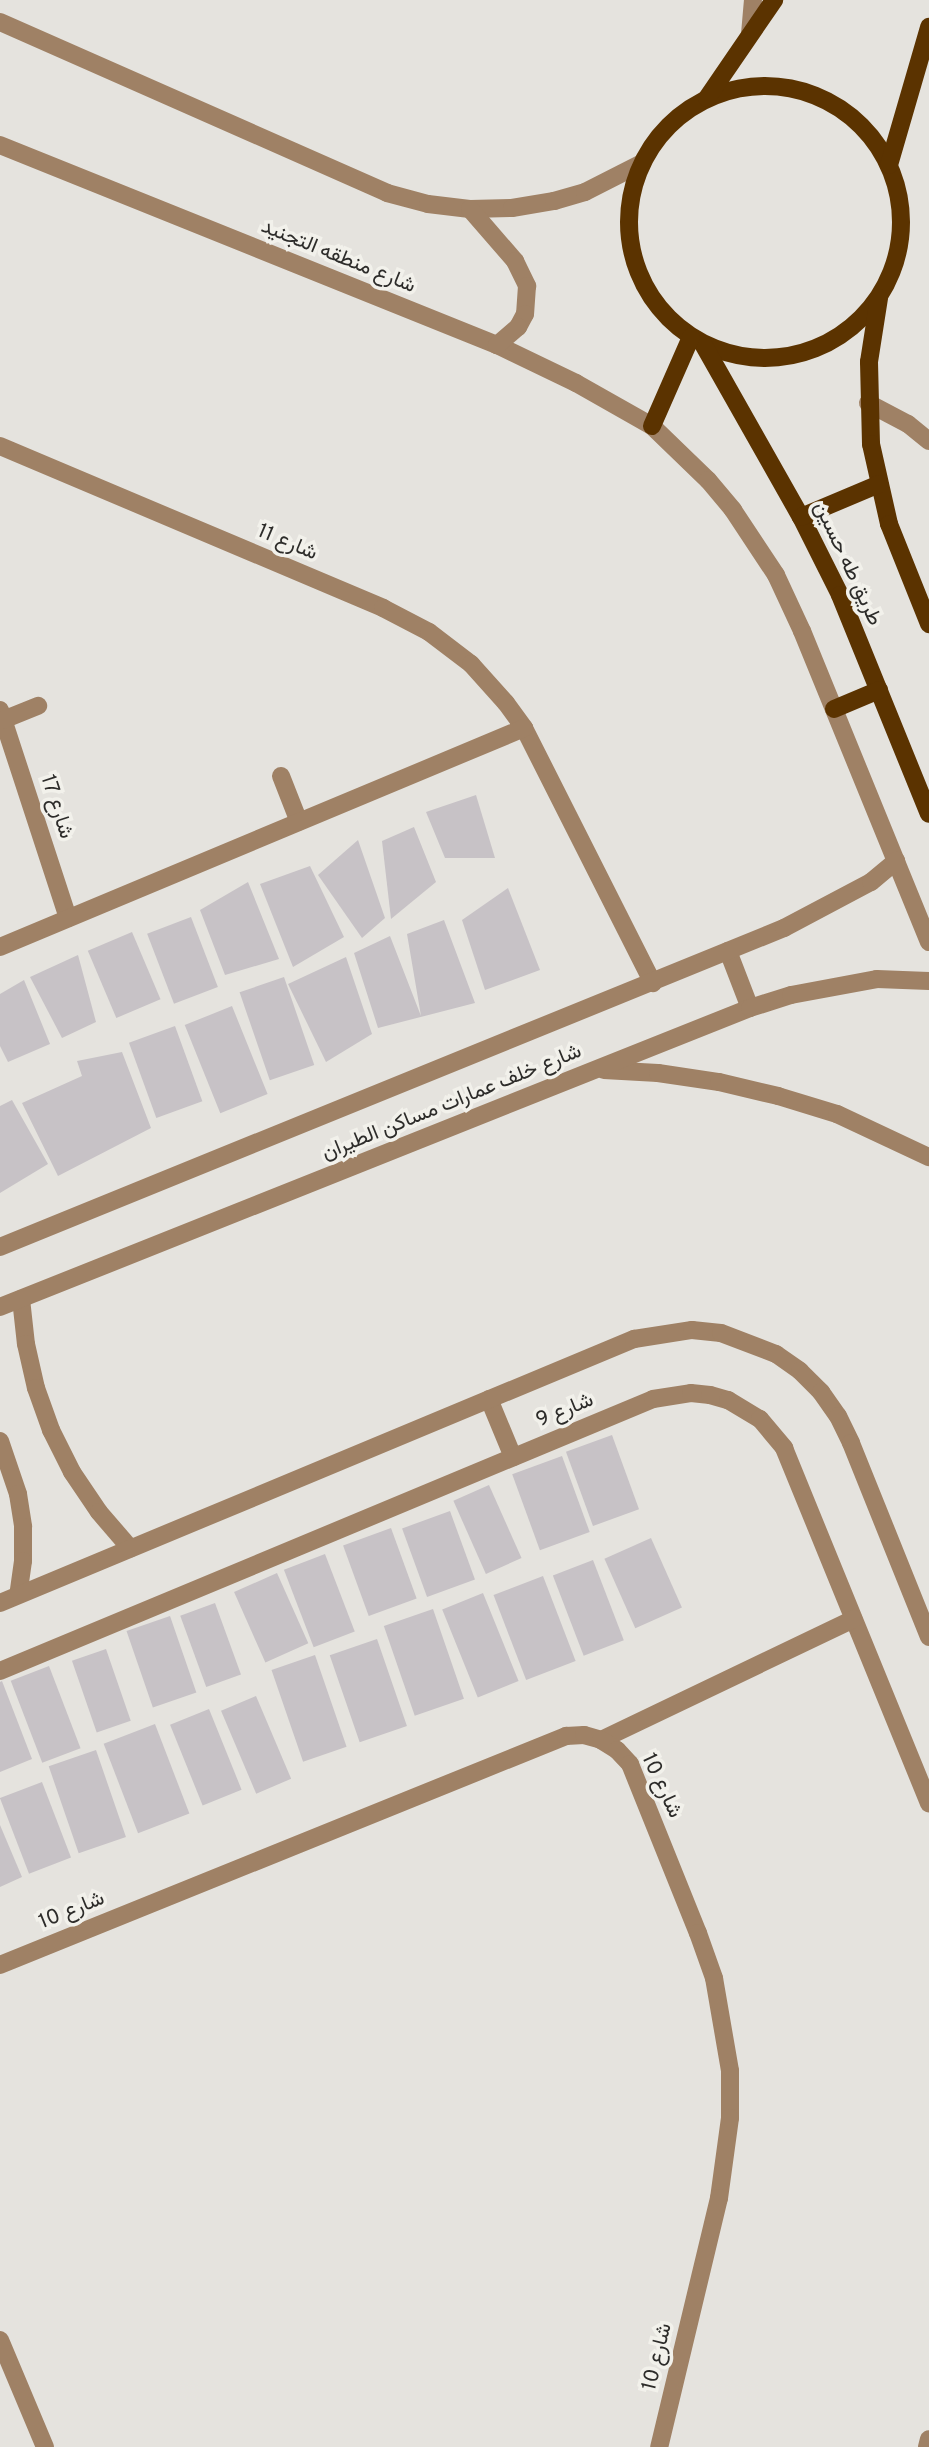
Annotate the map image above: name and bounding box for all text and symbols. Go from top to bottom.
street label: شارع منطقه التجنيد [257,215,419,299]
street label: طريق طه حسين [807,498,887,630]
street label: شارع 11 [253,519,321,567]
street label: شارع 17 [34,772,78,842]
street label: شارع خلف عمارات مساكن الطيران [319,1039,585,1167]
street label: شارع 9 [533,1388,597,1434]
street label: شارع 10 [635,1750,687,1822]
street label: شارع 10 [36,1886,108,1936]
street label: شارع 10 [637,2321,679,2393]

